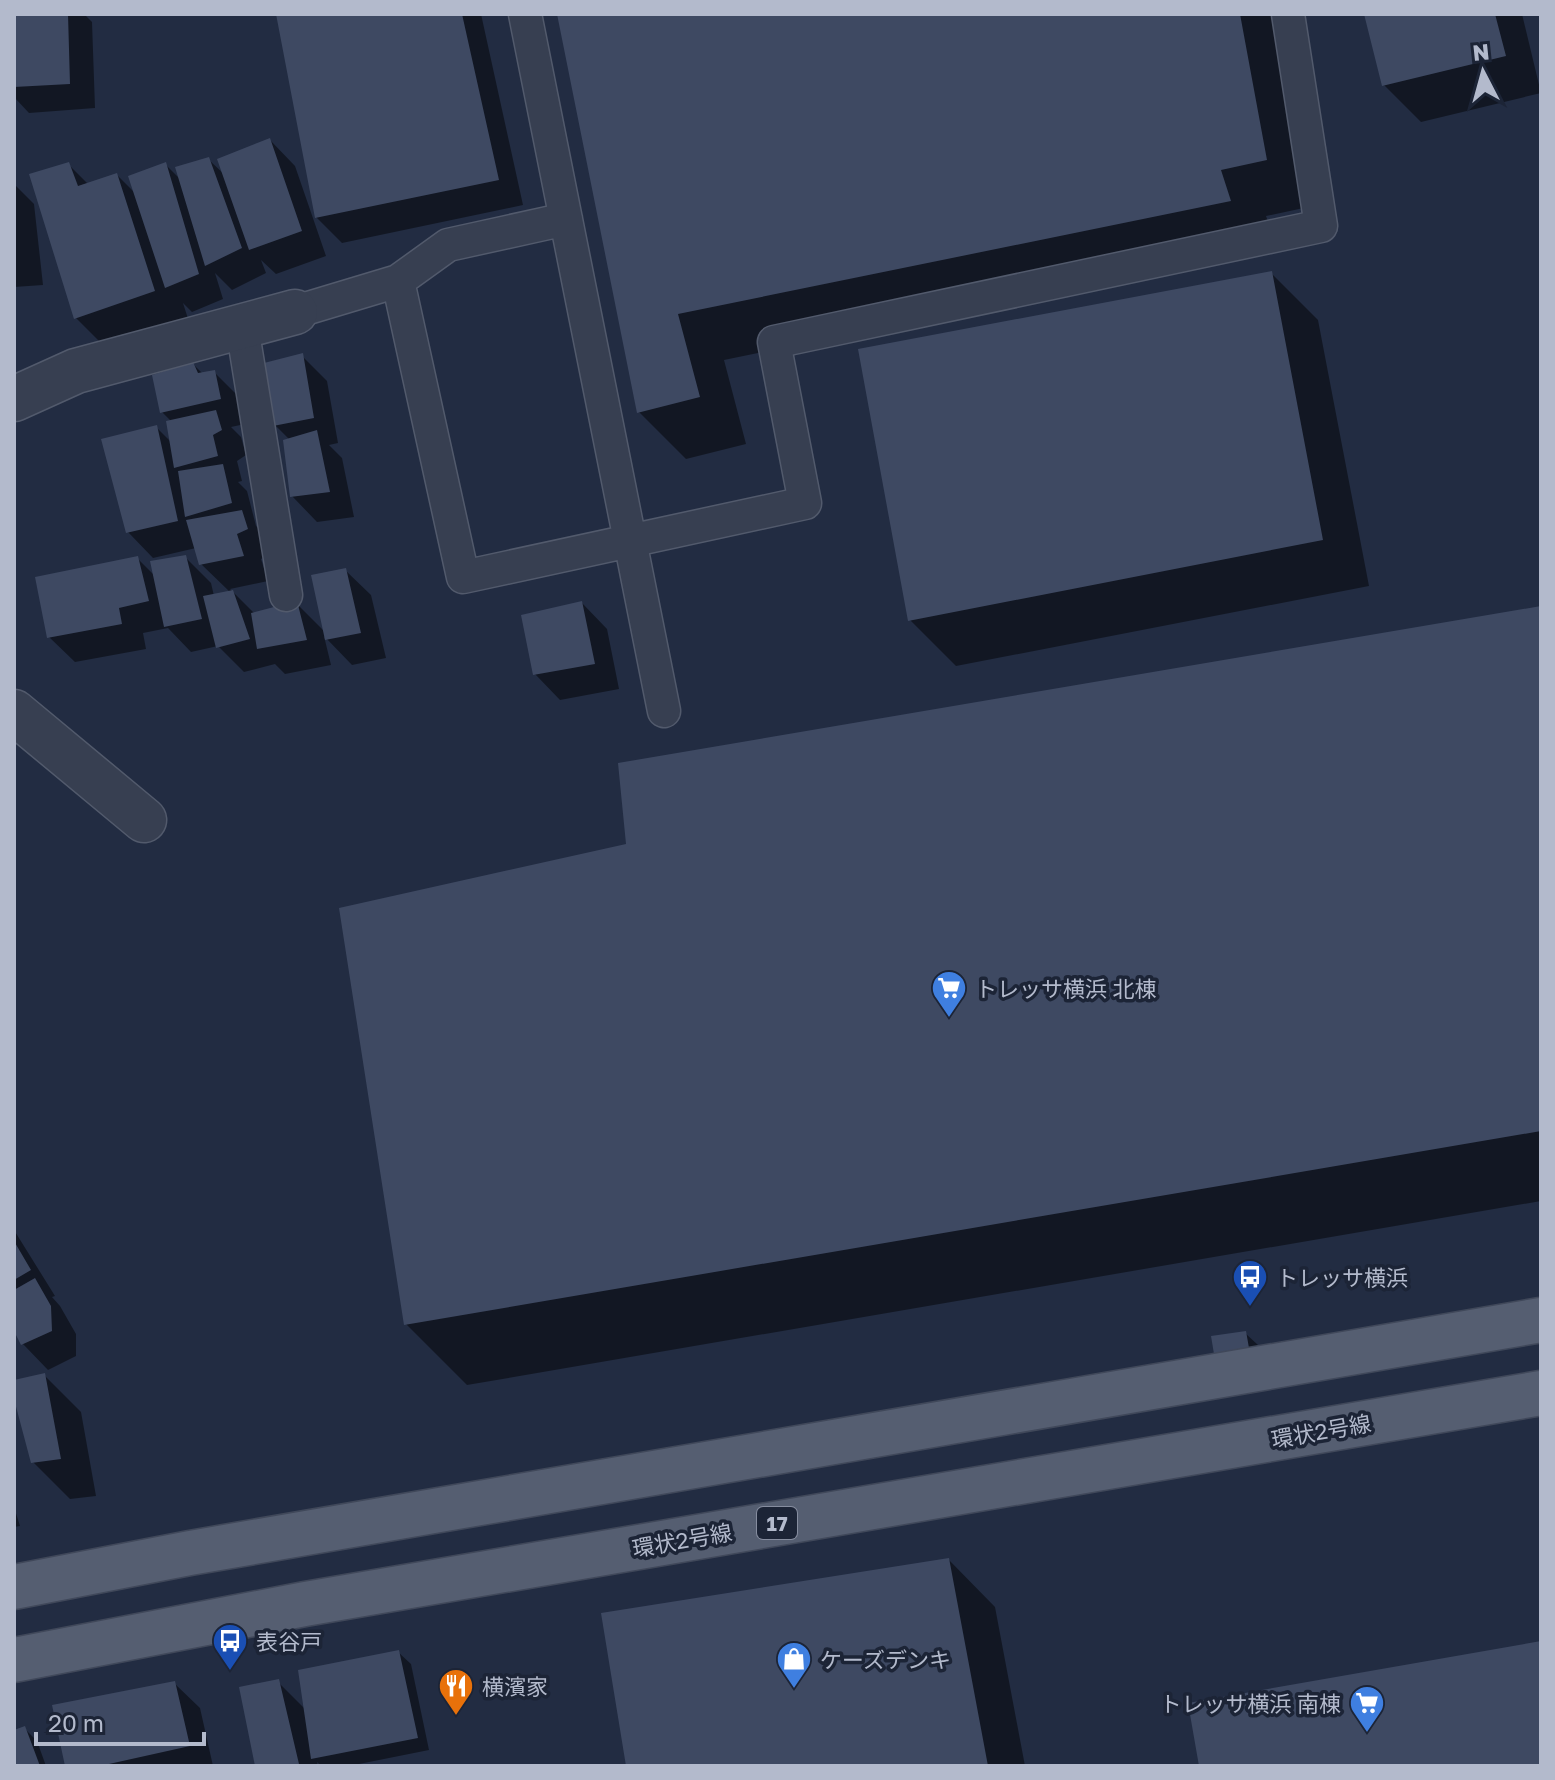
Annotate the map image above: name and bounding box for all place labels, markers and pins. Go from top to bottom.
supermarket icon: トレッサ横浜 北棟 [930,969,968,1019]
place label: トレッサ横浜 北棟 [975,975,1157,1002]
bus stop icon: トレッサ横浜 [1231,1258,1269,1308]
place label: トレッサ横浜 [1276,1264,1408,1291]
bus stop icon: 表谷戸 [211,1622,249,1672]
place label: 表谷戸 [256,1628,322,1655]
shop icon: ケーズデンキ [775,1640,813,1690]
place label: ケーズデンキ [820,1646,951,1673]
restaurant icon: 横濱家 [437,1667,475,1717]
place label: 横濱家 [482,1673,548,1700]
supermarket icon: トレッサ横浜 南棟 [1348,1684,1386,1734]
place label: トレッサ横浜 南棟 [1159,1690,1341,1717]

